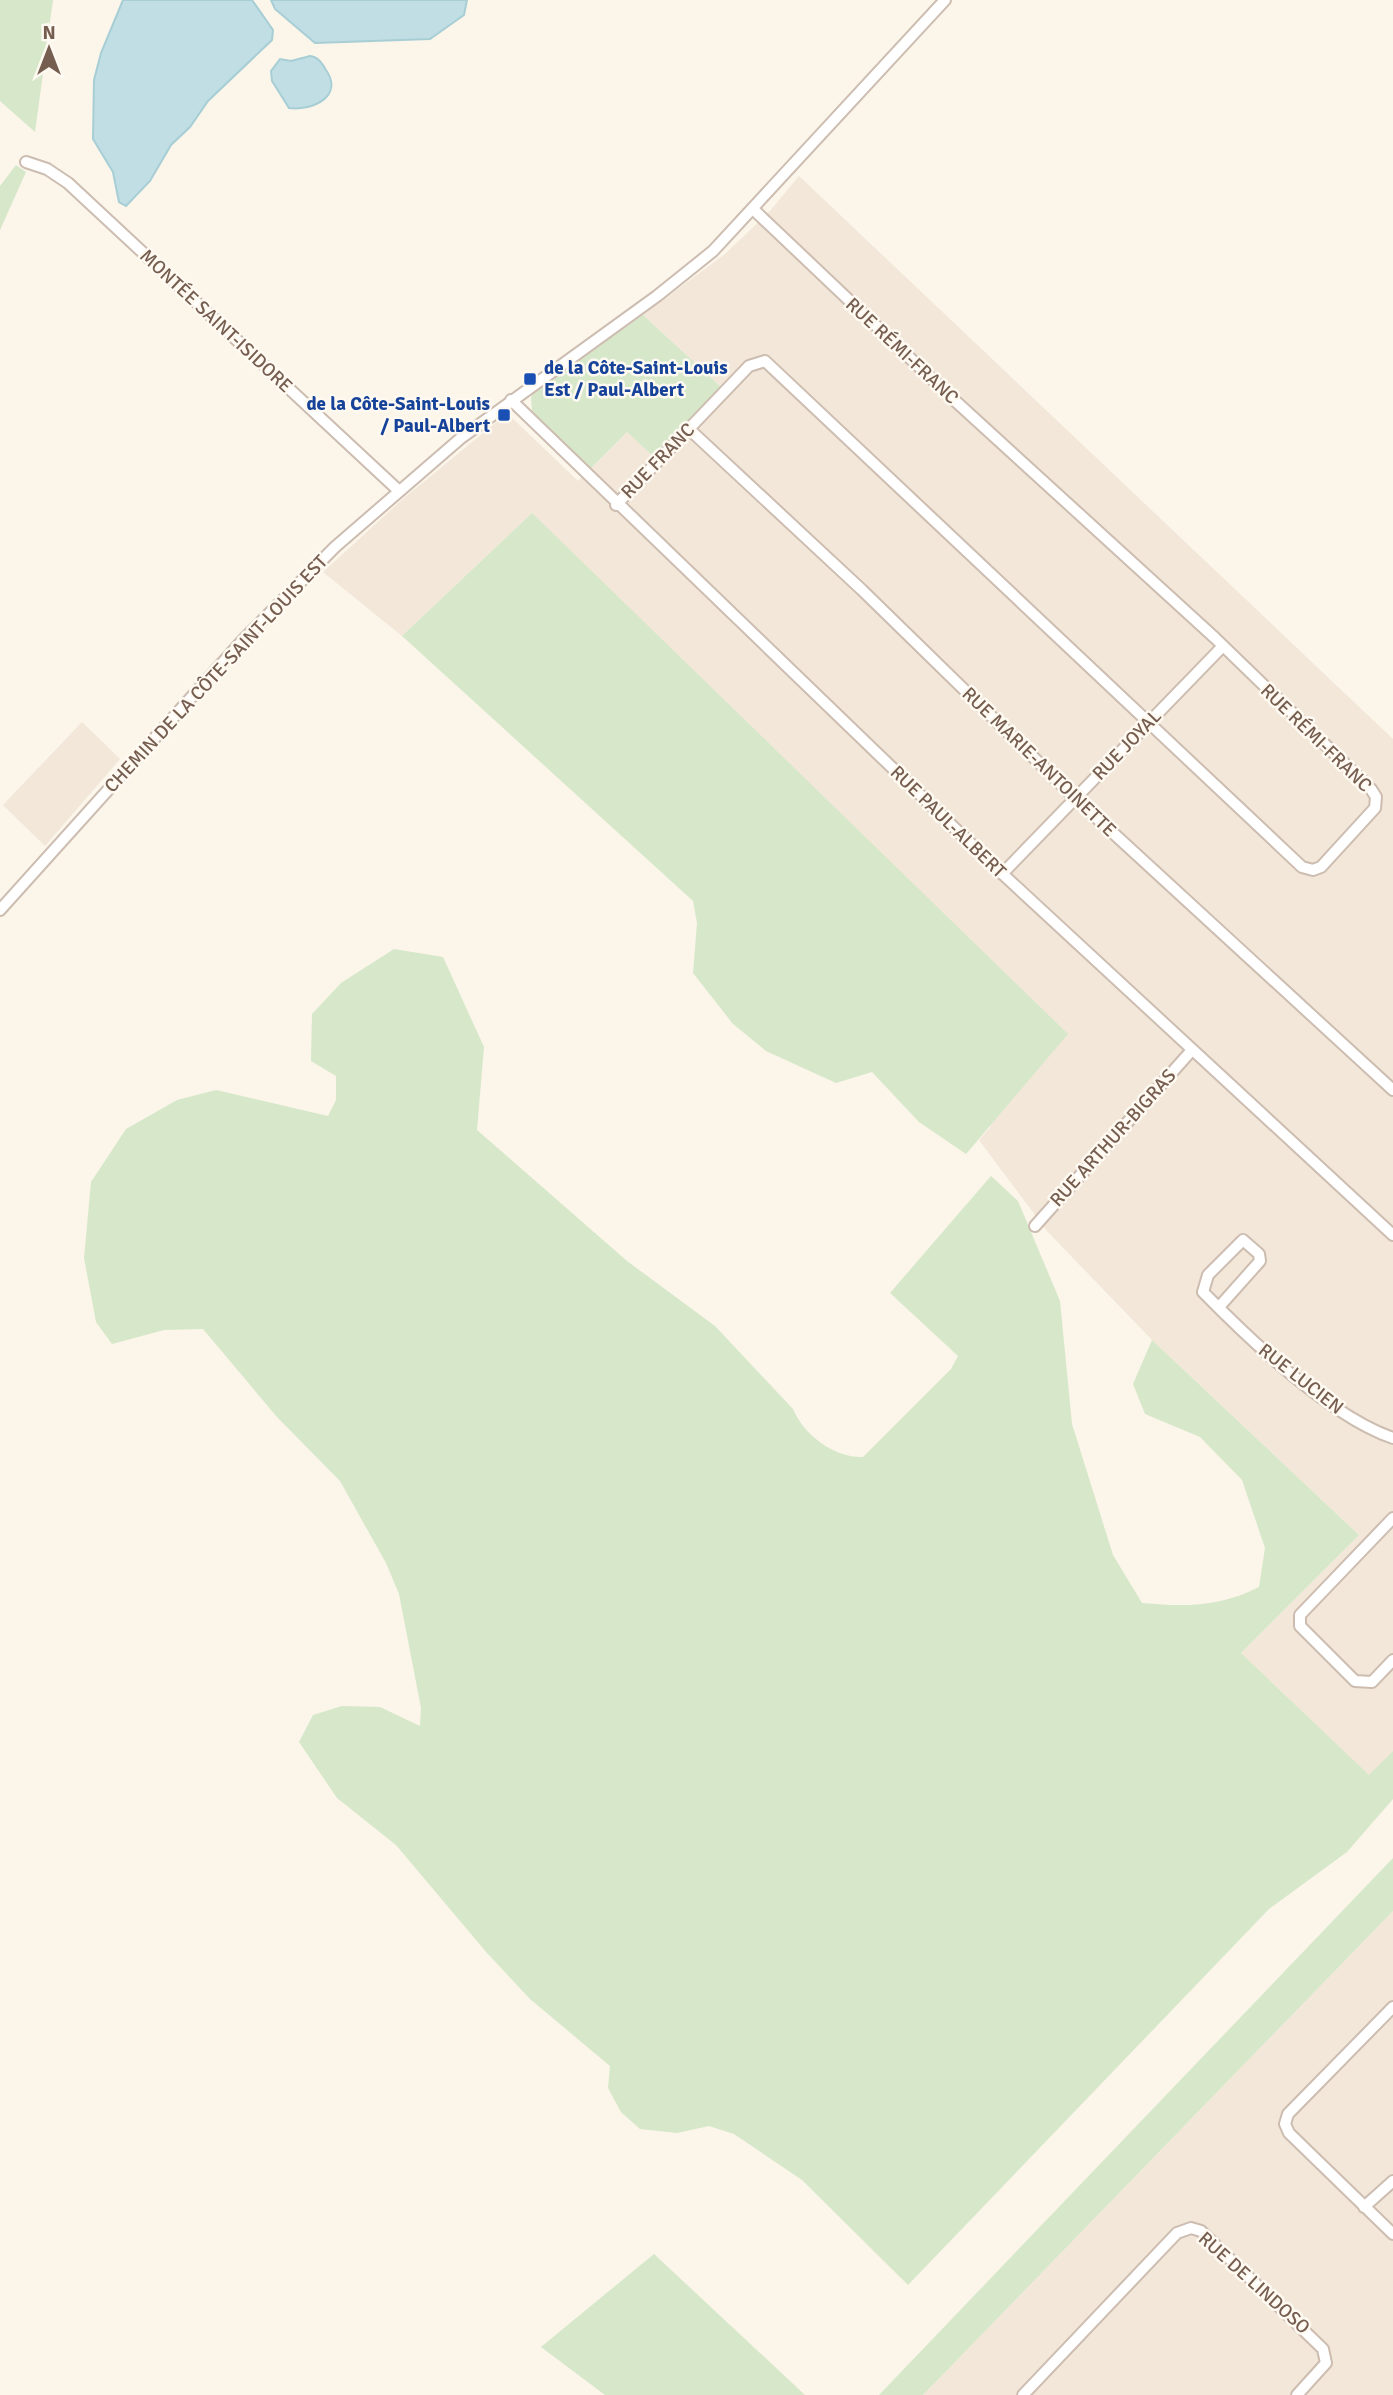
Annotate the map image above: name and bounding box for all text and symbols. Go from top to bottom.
north arrow [14,14,84,84]
text: N [42,21,56,45]
street label: MONTÉE SAINT-ISIDORE [135,244,297,398]
street label: RUE RÉMI-FRANC [840,292,964,410]
place label: de la Côte-Saint-Louis Est / Paul-Albert [544,356,728,402]
marker: de la Côte-Saint-Louis Est / Paul-Albert [522,371,538,387]
place label: de la Côte-Saint-Louis / Paul-Albert [306,392,490,438]
marker: de la Côte-Saint-Louis / Paul-Albert [496,407,512,423]
street label: RUE FRANC [616,418,700,504]
street label: CHEMIN DE LA CÔTE-SAINT-LOUIS EST [99,550,333,798]
street label: RUE RÉMI-FRANC [1255,679,1377,797]
street label: RUE MARIE-ANTOINETTE [957,682,1121,842]
street label: RUE JOYAL [1087,704,1167,785]
street label: RUE PAUL-ALBERT [885,761,1011,884]
street label: RUE ARTHUR-BIGRAS [1045,1064,1181,1212]
street label: RUE LUCIEN [1254,1338,1348,1420]
street label: RUE DE LINDOSO [1193,2227,1315,2339]

